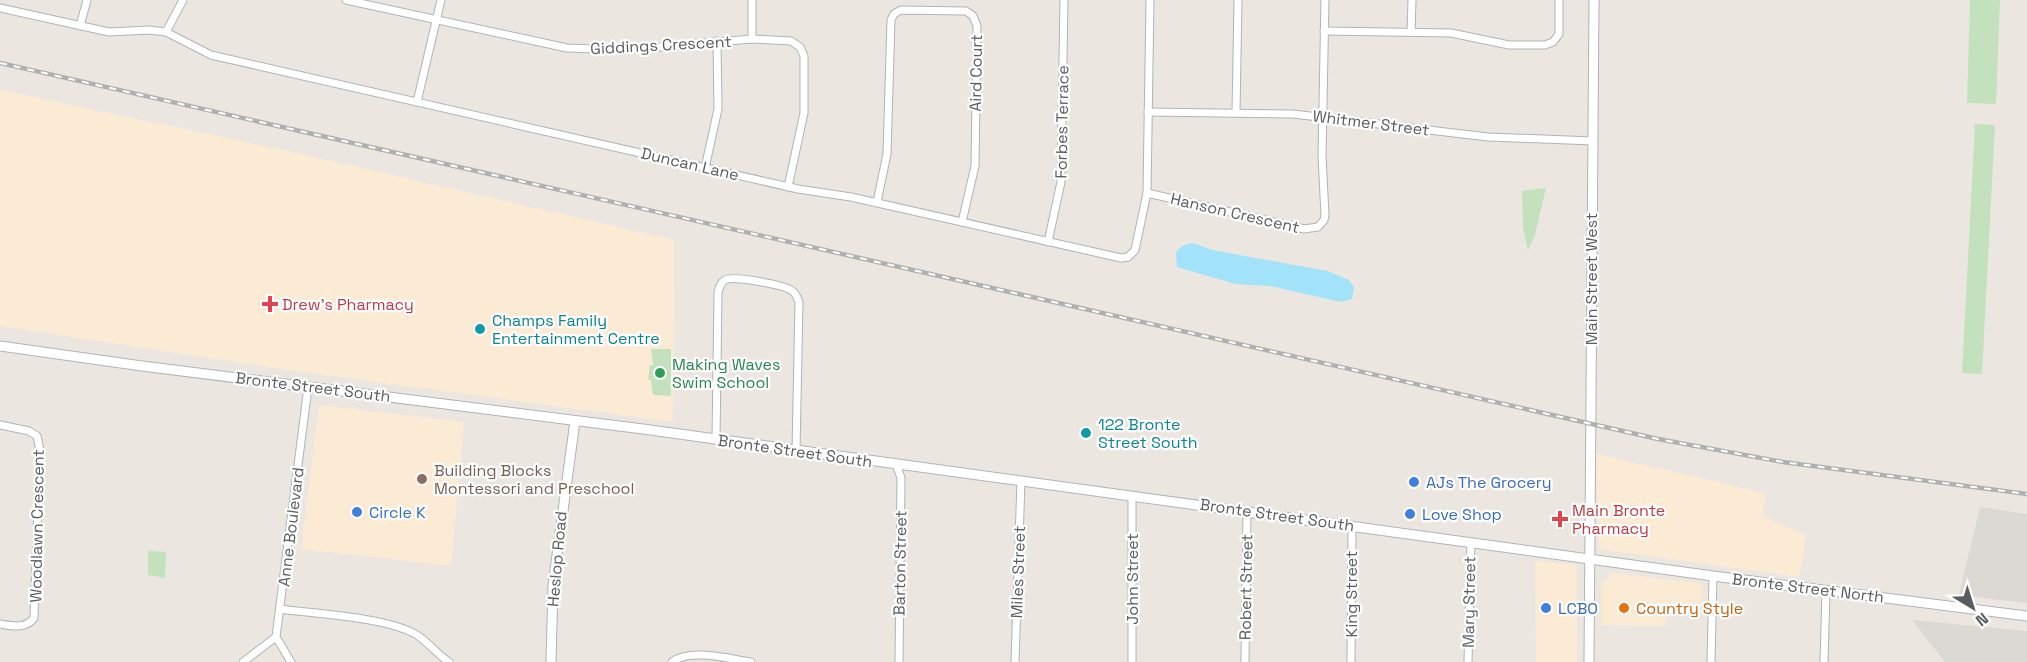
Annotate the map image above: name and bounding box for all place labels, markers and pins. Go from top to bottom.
place label: Drew's Pharmacy [282,294,414,315]
marker: Drew's Pharmacy [263,297,277,311]
place label: Champs Family Entertainment Centre [492,310,660,349]
marker: Champs Family Entertainment Centre [473,322,487,336]
place label: Making Waves Swim School [672,354,780,393]
marker: Making Waves Swim School [653,366,667,380]
place label: 122 Bronte Street South [1098,414,1198,453]
marker: 122 Bronte Street South [1079,426,1093,440]
place label: Building Blocks Montessori and Preschool [434,460,634,499]
marker: Building Blocks Montessori and Preschool [415,472,429,486]
place label: AJs The Grocery [1426,472,1552,493]
marker: AJs The Grocery [1407,475,1421,489]
place label: Main Bronte Pharmacy [1572,500,1665,539]
place label: Circle K [369,502,426,523]
place label: Love Shop [1422,504,1502,525]
marker: Circle K [350,505,364,519]
marker: Love Shop [1403,507,1417,521]
marker: Main Bronte Pharmacy [1553,512,1567,526]
place label: LCBO [1558,598,1598,619]
place label: Country Style [1636,598,1743,619]
marker: LCBO [1539,601,1553,615]
marker: Country Style [1617,601,1631,615]

